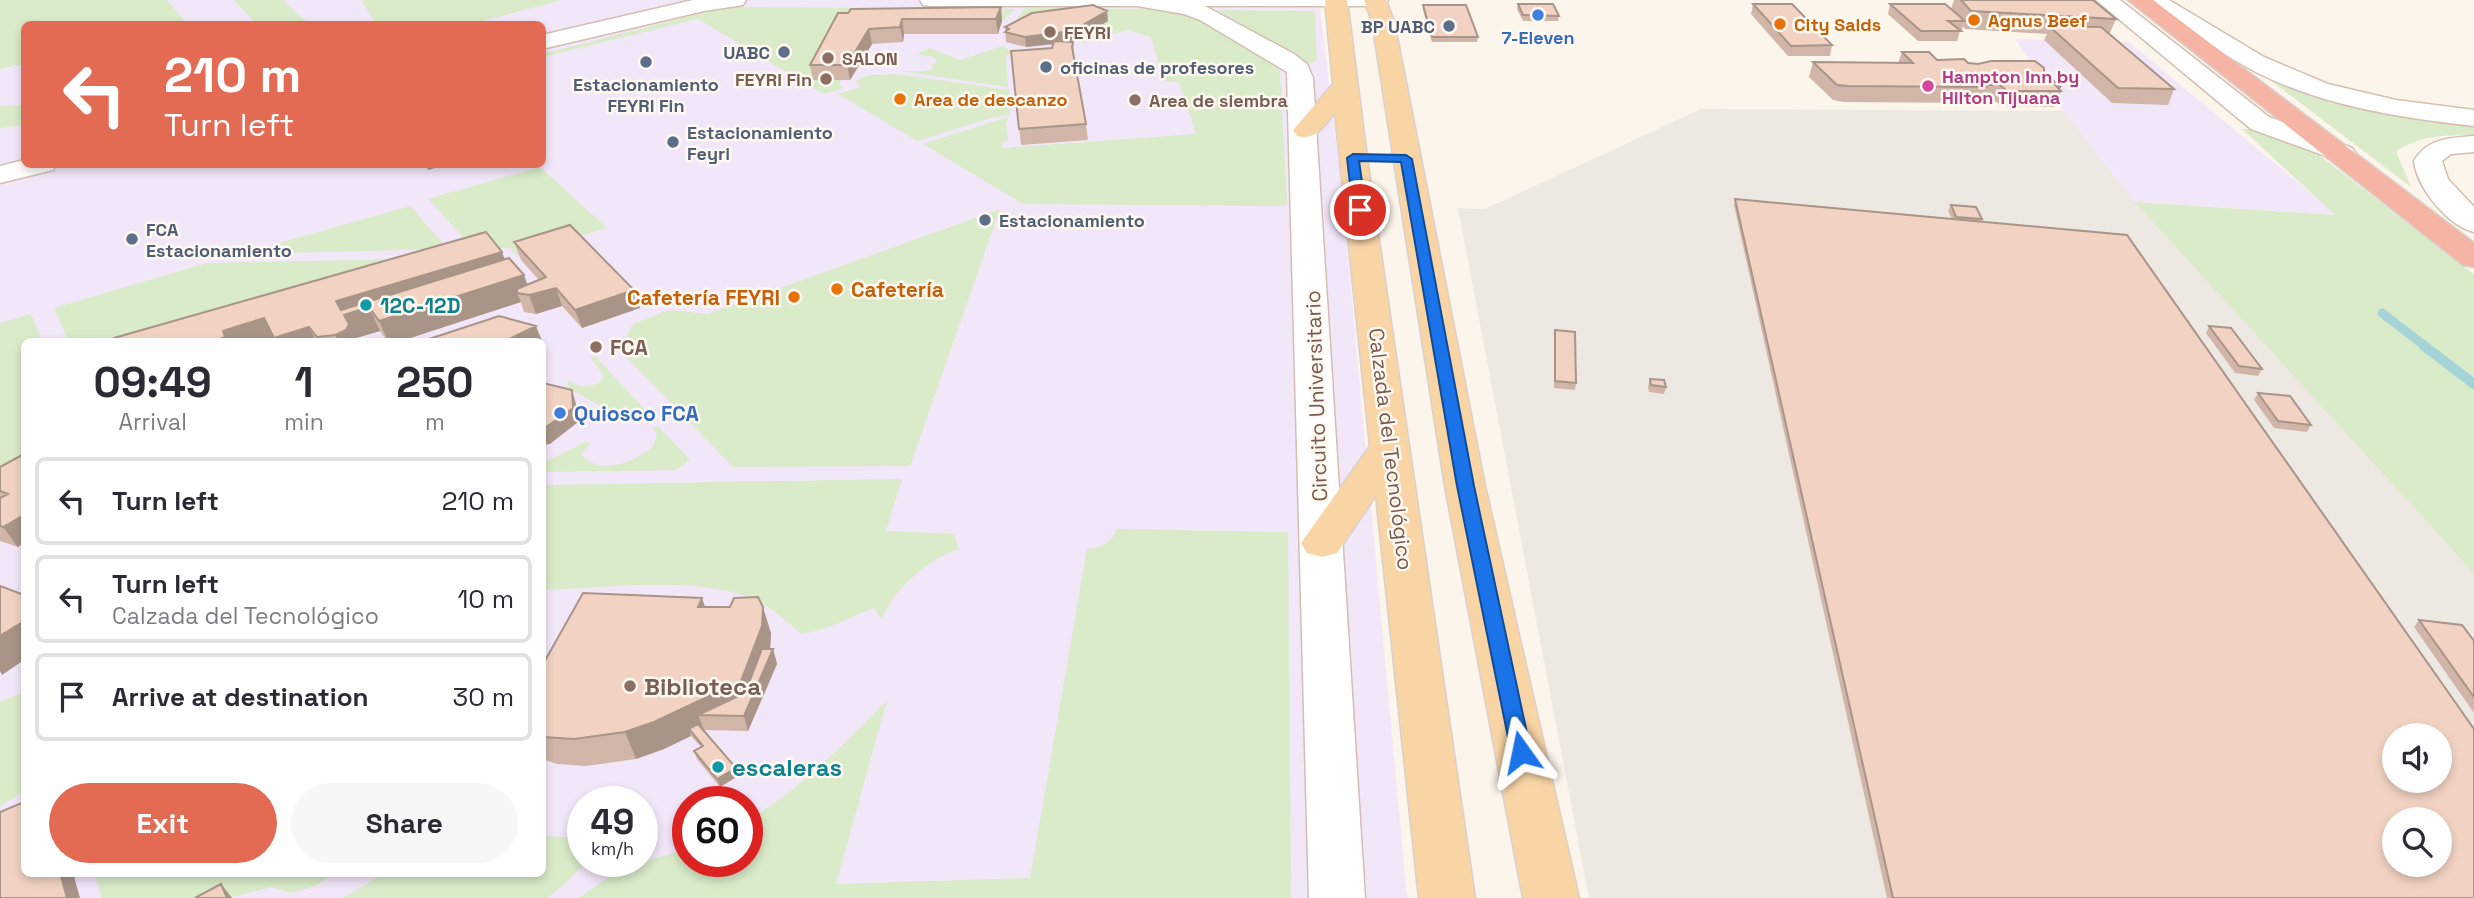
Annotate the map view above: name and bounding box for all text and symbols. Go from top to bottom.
marker: 7-Eleven [1530,7,1546,23]
place label: Agnus Beef [1988,9,2087,32]
marker: Agnus Beef [1966,12,1982,28]
place label: City Salds [1794,13,1881,36]
place label: BP UABC [1361,15,1435,38]
marker: City Salds [1772,16,1788,32]
marker: BP UABC [1441,18,1457,34]
place label: FEYRI [1064,21,1111,44]
marker: FEYRI [1042,24,1058,40]
place label: 7-Eleven [1502,26,1574,49]
place label: UABC [723,41,770,64]
text: 210 m [164,44,301,106]
marker: UABC [776,44,792,60]
place label: SALON [842,47,898,70]
icon: left [49,49,140,140]
marker: SALON [820,50,836,66]
marker: Estacionamiento FEYRI Fin [638,54,654,70]
place label: oficinas de profesores [1060,56,1254,79]
marker: oficinas de profesores [1038,59,1054,75]
place label: Hampton Inn by Hilton Tijuana [1942,65,2079,109]
place label: FEYRI Fin [735,68,812,91]
marker: FEYRI Fin [818,71,834,87]
place label: Estacionamiento FEYRI Fin [573,73,719,117]
marker: Hampton Inn by Hilton Tijuana [1920,78,1936,94]
place label: Area de descanzo [914,88,1068,111]
place label: Area de siembra [1149,89,1288,112]
marker: Area de descanzo [892,91,908,107]
marker: Area de siembra [1127,92,1143,108]
text: Turn left [164,105,294,145]
place label: Estacionamiento Feyri [687,121,833,165]
marker: Estacionamiento Feyri [665,134,681,150]
pin [1330,180,1390,240]
icon: arrive [1341,191,1379,229]
place label: Estacionamiento [999,209,1145,232]
marker: Estacionamiento [977,212,993,228]
place label: FCA Estacionamiento [146,218,292,262]
marker: FCA Estacionamiento [124,231,140,247]
place label: Cafetería [851,276,944,303]
marker: Cafetería [829,281,845,297]
place label: Cafetería FEYRI [627,284,780,311]
marker: Cafetería FEYRI [786,289,802,305]
street label: Circuito Universitario [1299,290,1333,502]
place label: 12C-12D [380,292,461,319]
marker: 12C-12D [358,297,374,313]
street label: Calzada del Tecnológico [1363,326,1419,572]
place label: FCA [610,334,648,361]
marker: FCA [588,339,604,355]
text: 09:49 [93,356,212,409]
text: 1 [295,356,313,409]
text: 250 [396,356,474,409]
place label: Quiosco FCA [574,400,699,427]
marker: Quiosco FCA [552,405,568,421]
text: Arrival [118,407,187,437]
text: min [284,407,324,437]
text: m [425,407,445,437]
icon: left [53,482,91,520]
text: Turn left [112,484,219,518]
text: 210 m [442,484,514,518]
text: Turn left [112,567,219,601]
icon: left [53,580,91,618]
text: 10 m [457,582,514,616]
text: Calzada del Tecnológico [112,601,379,631]
place label: Biblioteca [644,671,761,702]
icon: arrive [53,678,91,716]
marker: Biblioteca [622,678,638,694]
text: Arrive at destination [112,680,369,714]
text: 30 m [453,680,514,714]
position arrow [1484,715,1558,789]
map controls [2382,723,2452,877]
button: sound [2382,723,2452,793]
place label: escaleras [732,752,842,783]
marker: escaleras [710,759,726,775]
button: Exit [49,783,277,863]
button: Share [291,783,518,863]
speed limit sign: 60 [672,786,763,877]
text: 49 [591,800,634,844]
button: search [2382,807,2452,877]
text: km/h [591,837,634,860]

